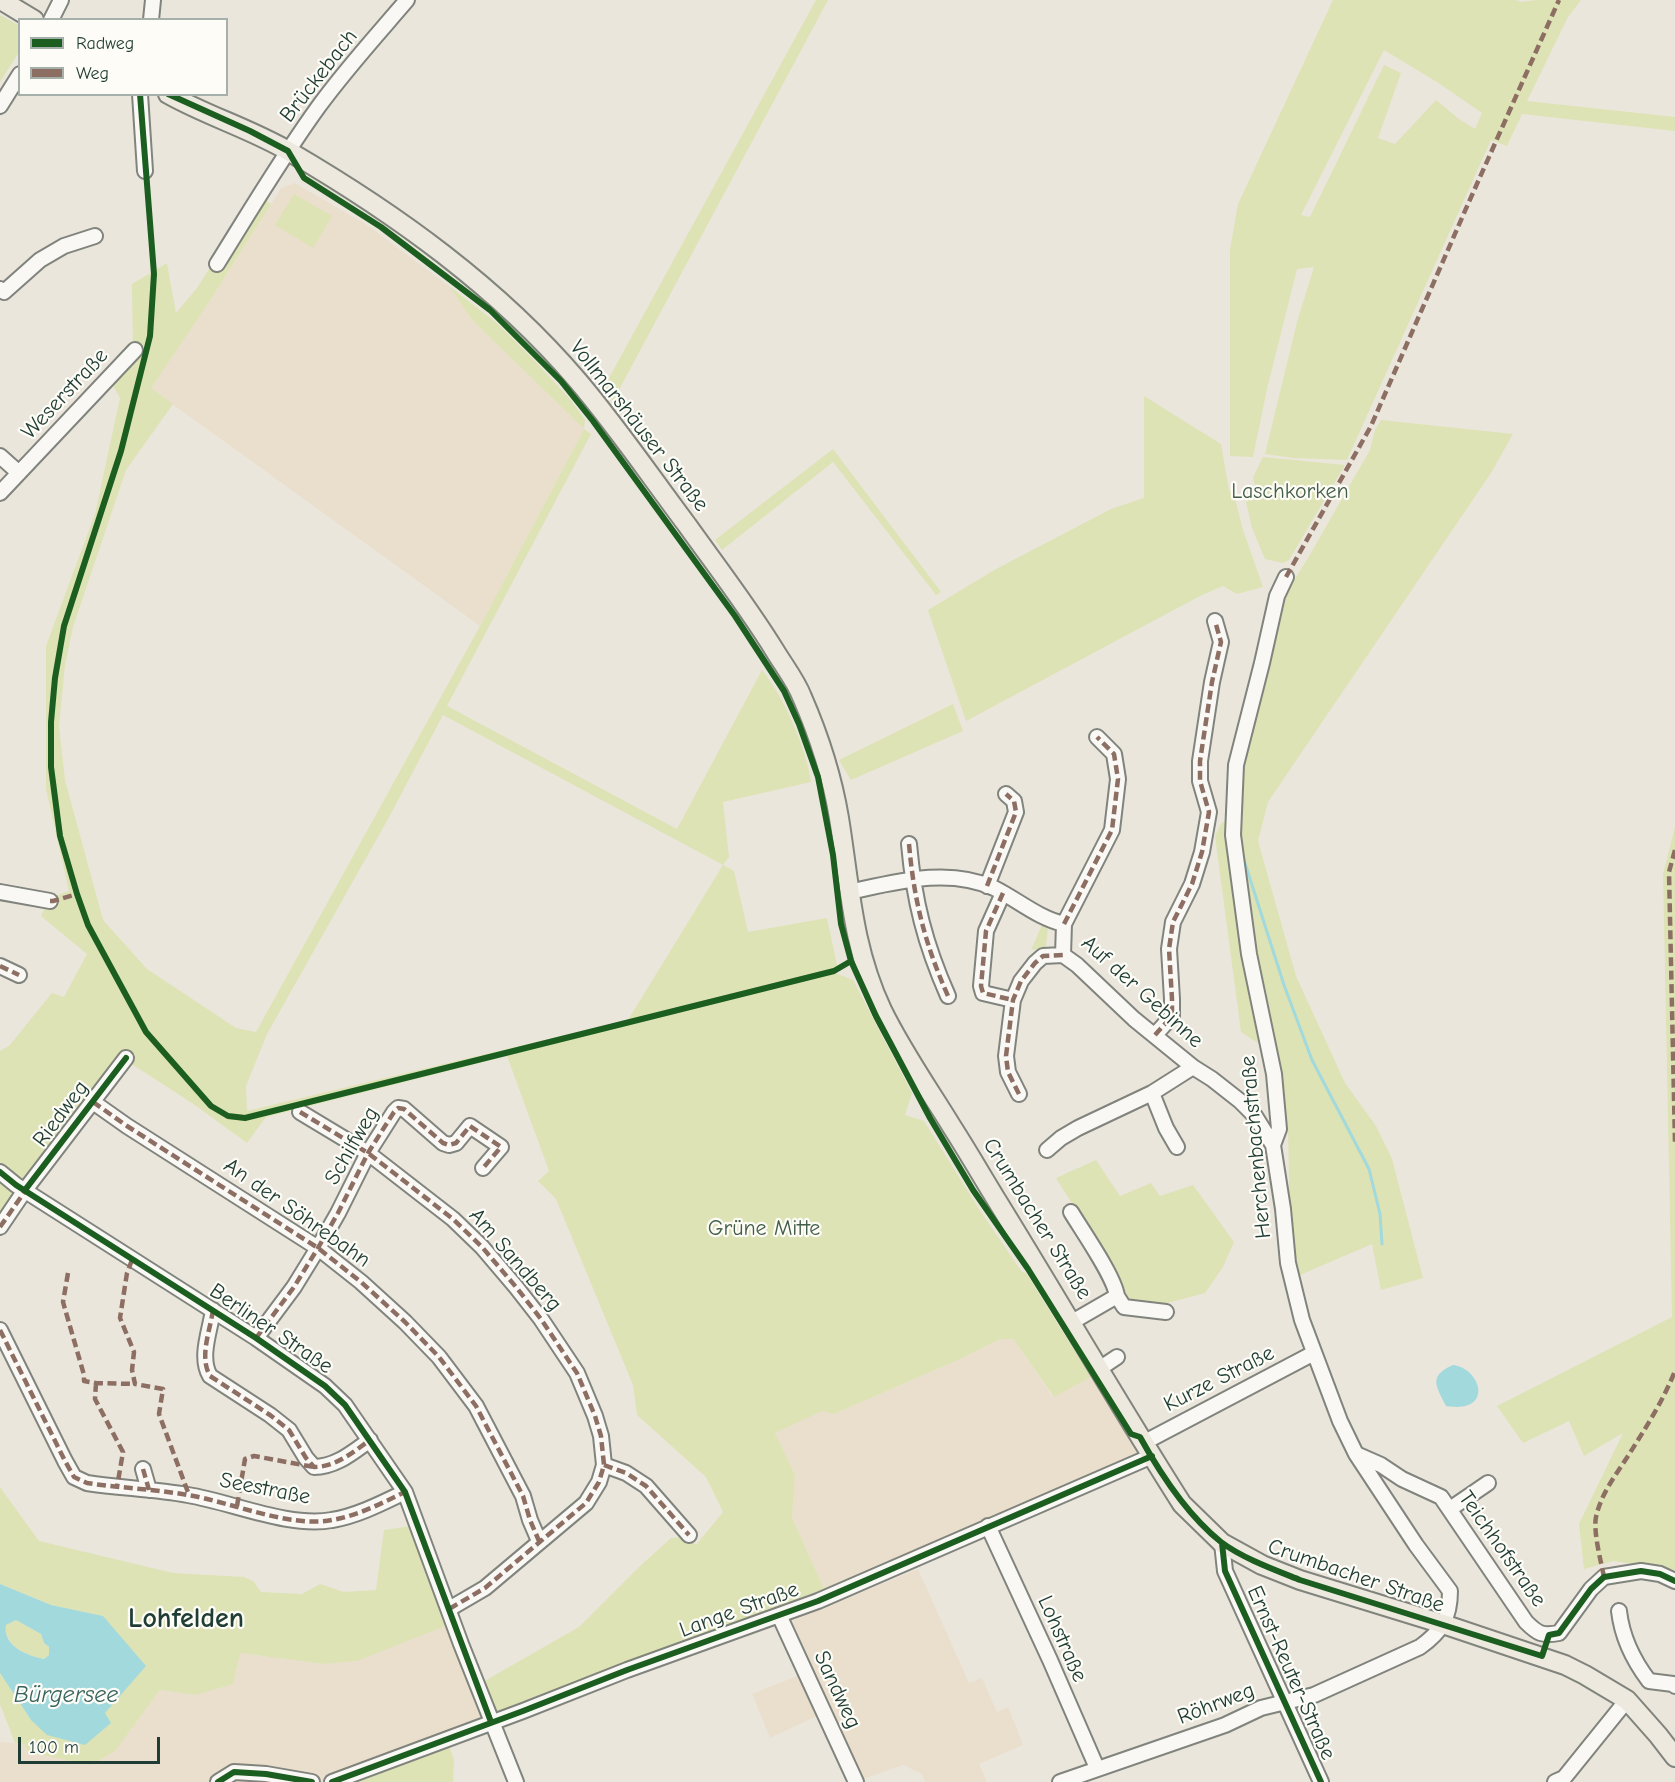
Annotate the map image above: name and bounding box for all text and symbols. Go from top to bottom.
legend [18,18,228,96]
street label: Brückebach [274,24,364,128]
text: Radweg [76,33,134,54]
text: Weg [76,63,109,84]
street label: Vollmarshäuser Straße [564,335,714,517]
street label: Weserstraße [16,343,114,445]
park label: Laschkorken [1231,479,1349,505]
street label: Auf der Gebinne [1076,930,1208,1054]
street label: Herchenbachstraße [1235,1054,1277,1240]
street label: Riedweg [28,1076,94,1152]
street label: Schilfweg [319,1102,385,1190]
street label: Crumbacher Straße [977,1134,1097,1304]
street label: An der Söhrebahn [219,1153,375,1273]
street label: Am Sandberg [463,1203,567,1317]
park label: Grüne Mitte [708,1216,820,1242]
street label: Berliner Straße [204,1278,338,1380]
street label: Kurze Straße [1159,1340,1279,1418]
street label: Seestraße [217,1467,313,1511]
street label: Teichhofstraße [1452,1486,1552,1612]
street label: Crumbacher Straße [1264,1533,1448,1619]
street label: Lange Straße [676,1576,802,1644]
street label: Ernst-Reuter-Straße [1241,1582,1341,1764]
street label: Lohstraße [1031,1592,1093,1686]
district label: Lohfelden [128,1602,244,1636]
street label: Sandweg [808,1647,866,1733]
street label: Röhrweg [1174,1677,1258,1731]
water label: Bürgersee [14,1681,118,1709]
scale bar [21,1725,164,1763]
text: 100 m [29,1737,79,1758]

